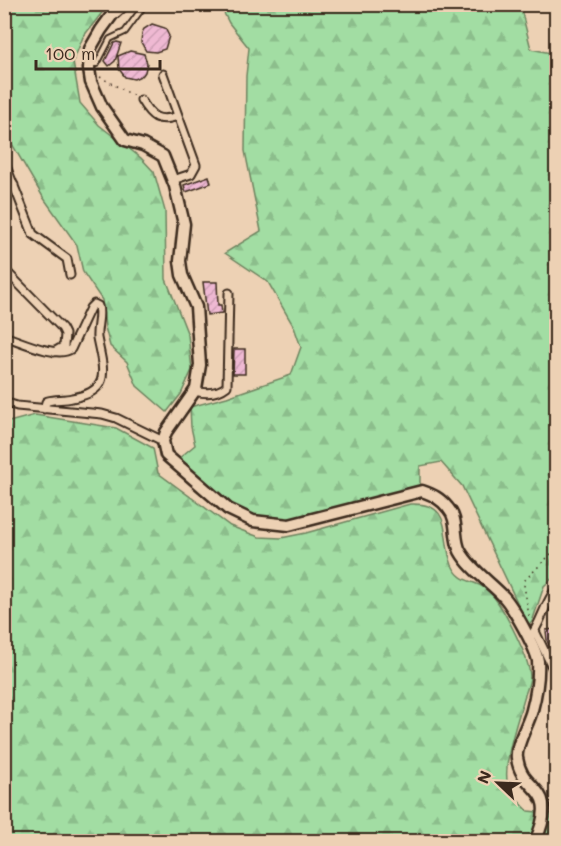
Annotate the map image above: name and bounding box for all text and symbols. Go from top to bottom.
scale bar [36,33,160,71]
text: 100 m [45,41,95,65]
north arrow [468,753,528,813]
text: N [472,767,496,787]

